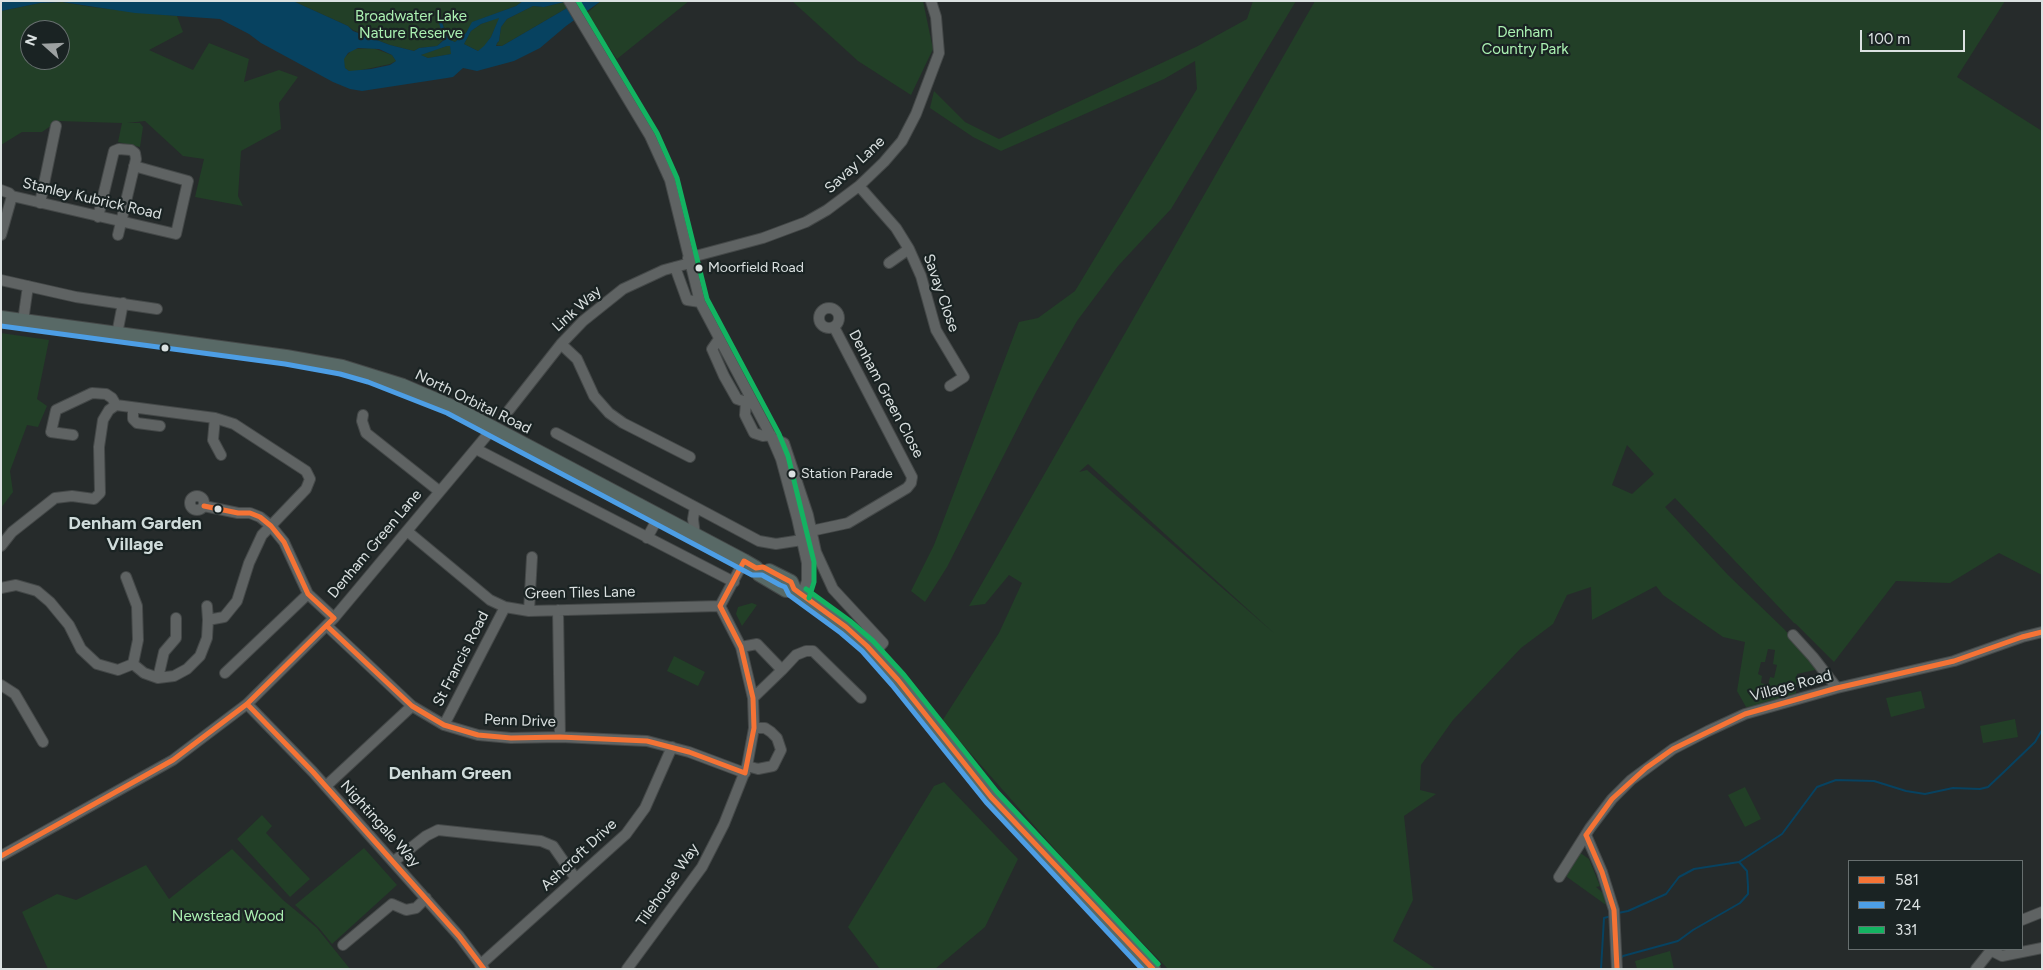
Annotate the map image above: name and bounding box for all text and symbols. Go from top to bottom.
park label: Broadwater Lake Nature Reserve [355,8,467,43]
north arrow [20,20,70,70]
scale bar [1863,20,1968,52]
park label: Denham Country Park [1481,24,1569,59]
text: 100 m [1868,30,1910,48]
text: N [22,32,41,48]
street label: Savay Lane [821,133,889,197]
street label: Stanley Kubrick Road [21,174,163,224]
street label: Savay Close [919,252,963,334]
place label: Moorfield Road [708,260,804,276]
marker: Moorfield Road [694,263,704,273]
street label: Link Way [549,282,605,336]
street label: Denham Green Close [845,327,927,461]
unlabelled marker [160,343,170,353]
street label: North Orbital Road [412,366,534,438]
place label: Station Parade [801,466,893,482]
marker: Station Parade [787,469,797,479]
street label: Denham Green Lane [324,486,426,602]
unlabelled marker [213,504,223,514]
district label: Denham Garden Village [68,513,202,556]
street label: Green Tiles Lane [524,583,636,603]
street label: St Francis Road [429,608,493,710]
street label: Village Road [1748,667,1834,705]
street label: Penn Drive [484,711,556,731]
district label: Denham Green [389,763,511,785]
street label: Nightingale Way [336,777,424,871]
street label: Ashcroft Drive [537,815,621,895]
street label: Tilehouse Way [633,840,703,930]
legend [1848,860,2023,950]
text: 581 [1895,871,1919,889]
text: 724 [1895,896,1921,914]
park label: Newstead Wood [172,908,284,926]
text: 331 [1895,921,1918,939]

